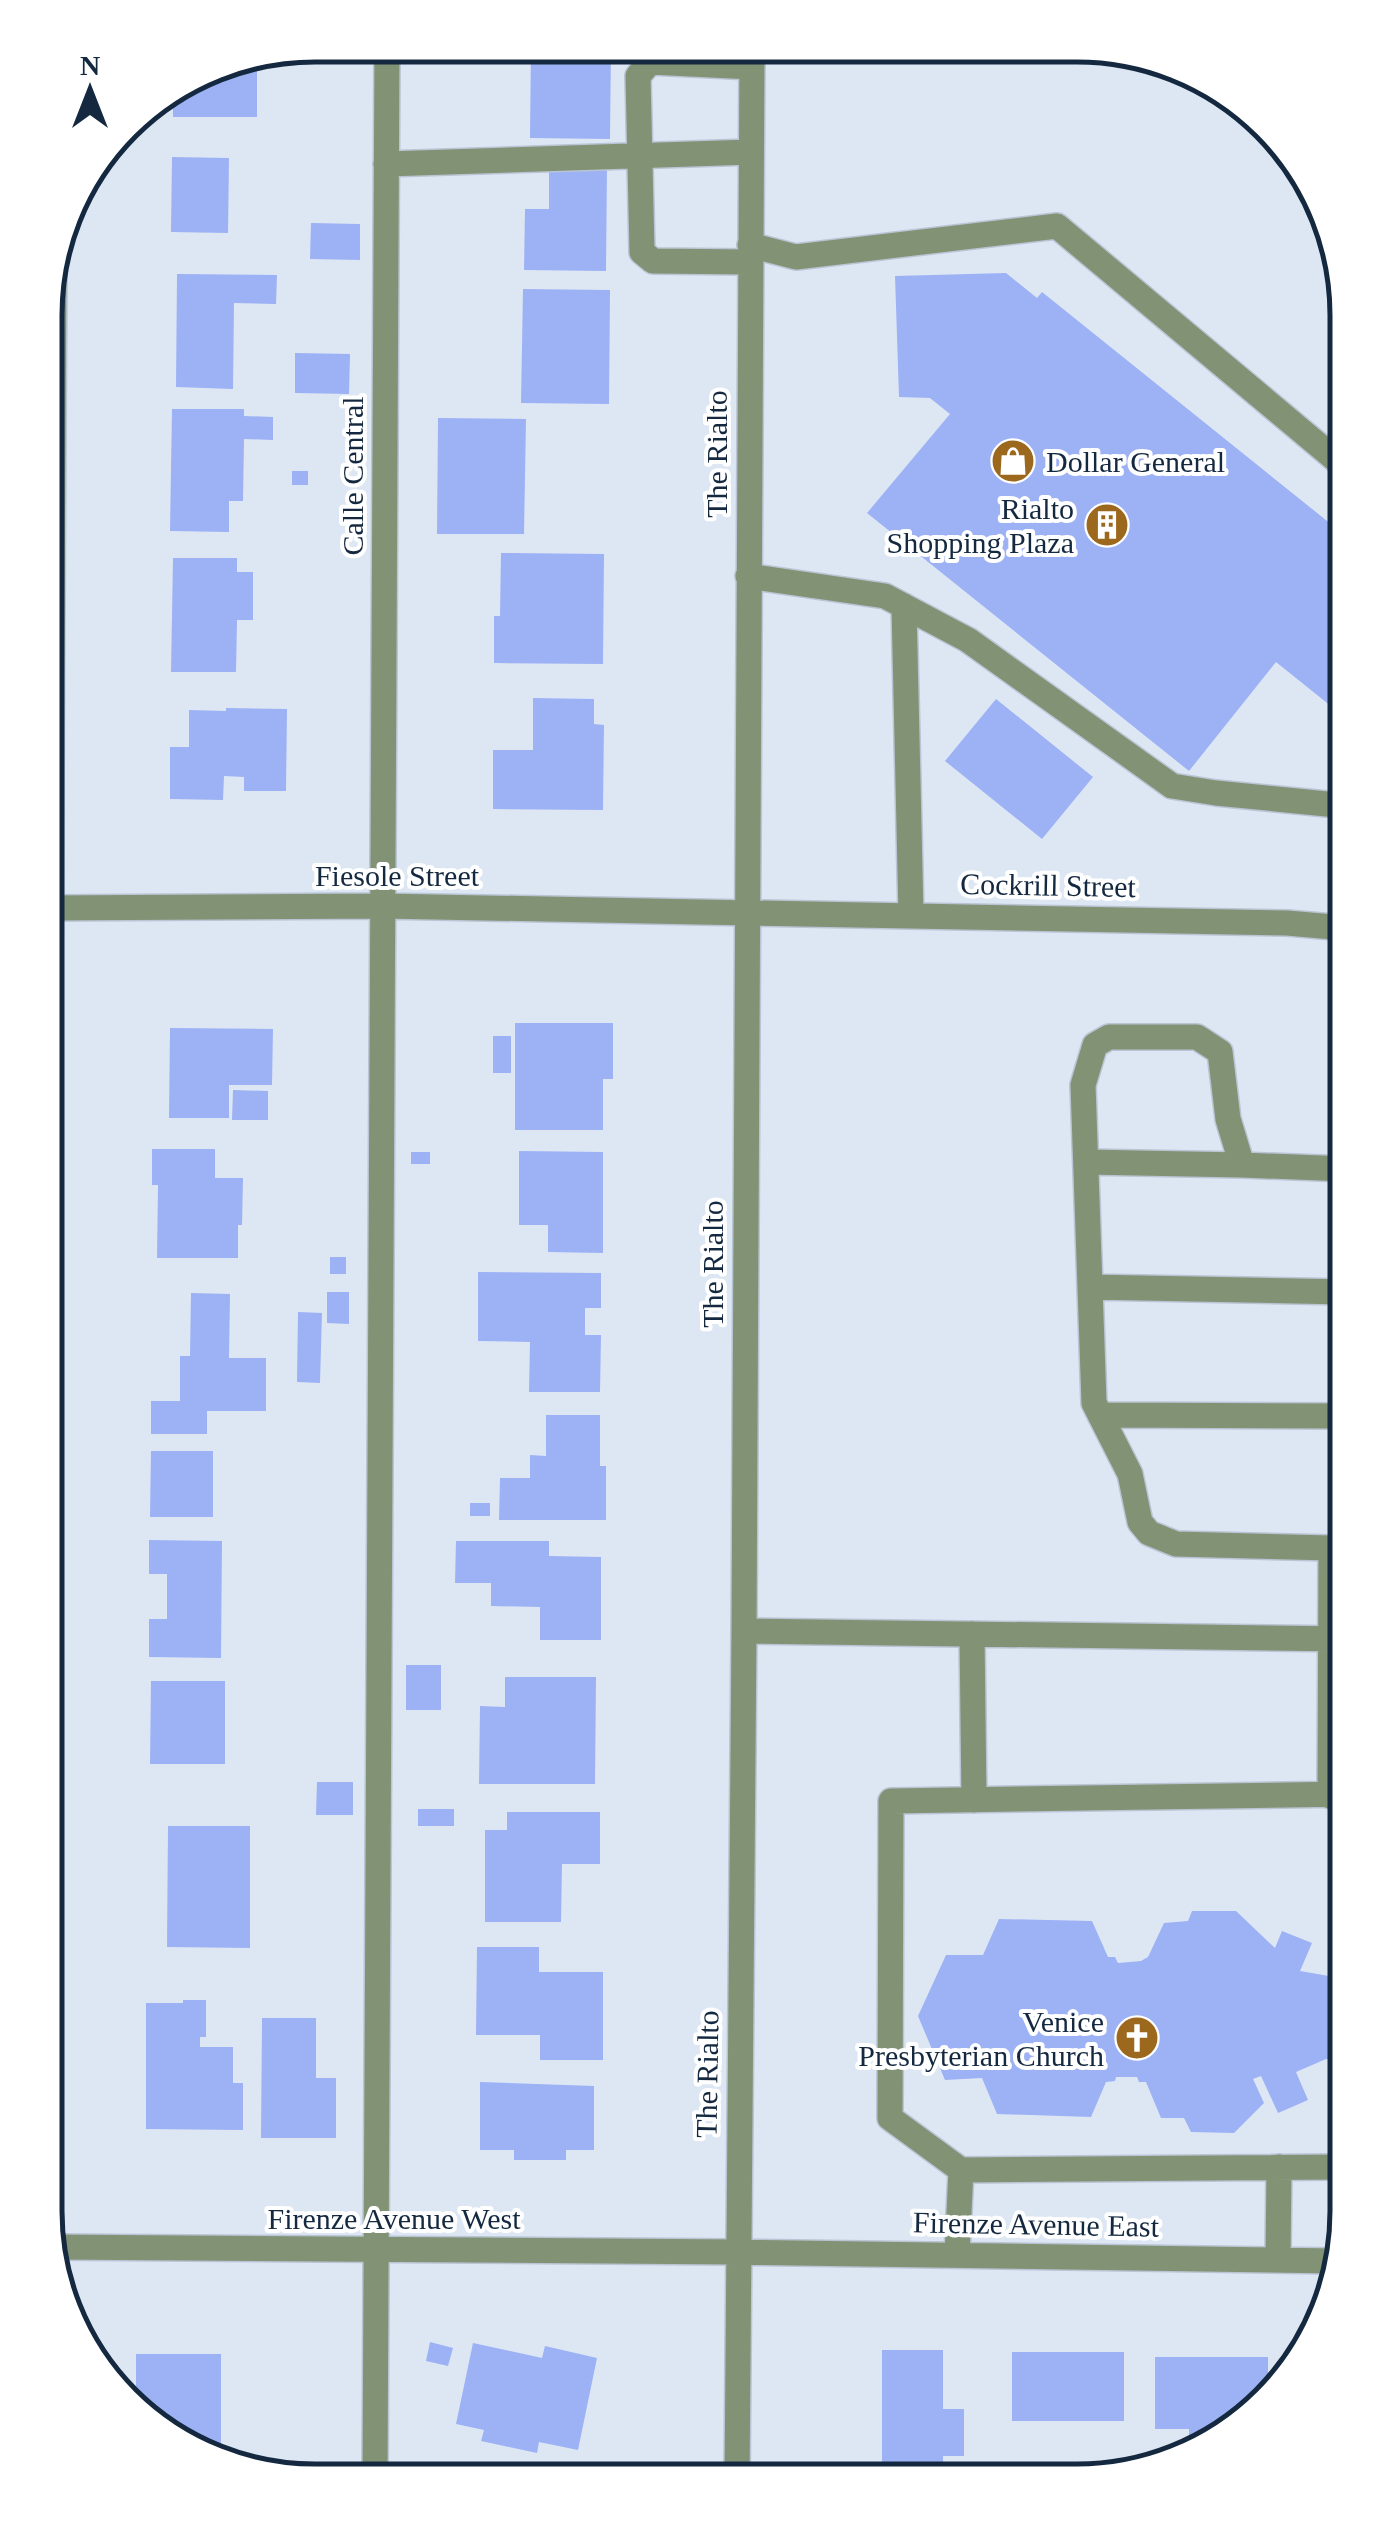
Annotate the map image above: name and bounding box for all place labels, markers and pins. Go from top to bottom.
shop icon: Dollar General [990,438,1036,484]
place label: Dollar General [1046,445,1225,478]
place label: Rialto Shopping Plaza [887,492,1074,559]
building icon: Rialto Shopping Plaza [1084,502,1130,548]
place label: Venice Presbyterian Church [858,2005,1104,2072]
church icon: Venice Presbyterian Church [1114,2015,1160,2061]

